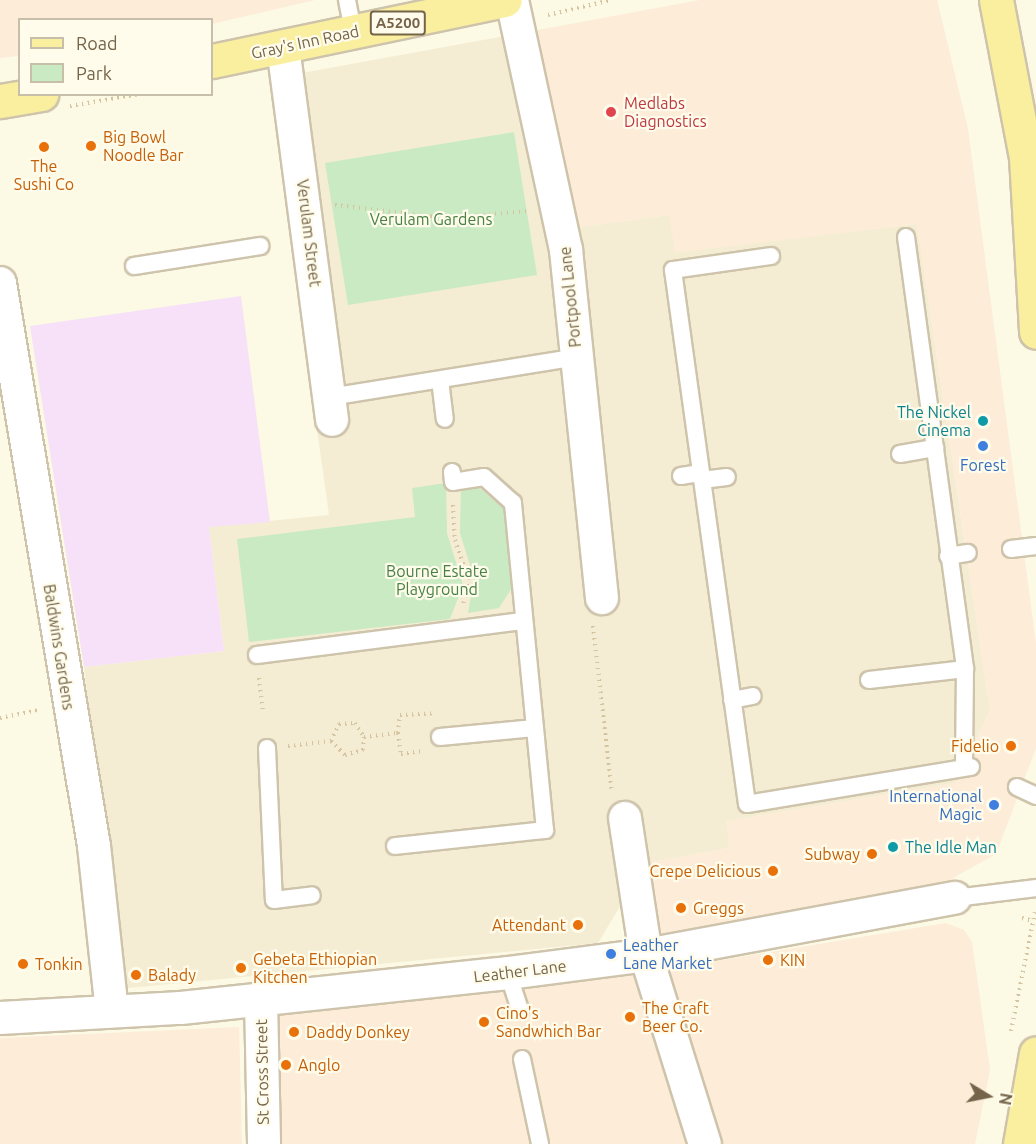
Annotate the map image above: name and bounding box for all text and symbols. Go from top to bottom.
road number: A5200 [370,11,426,35]
legend [18,18,213,96]
street label: Gray's Inn Road [249,21,361,63]
text: Road [76,33,118,53]
text: Park [76,63,112,83]
place label: Medlabs Diagnostics [624,93,707,131]
marker: Medlabs Diagnostics [602,103,620,121]
place label: Big Bowl Noodle Bar [103,127,184,165]
marker: Big Bowl Noodle Bar [84,139,98,153]
marker: The Sushi Co [37,140,51,154]
place label: The Sushi Co [14,156,74,194]
street label: Verulam Street [293,178,325,288]
park label: Verulam Gardens [370,209,492,229]
street label: Portpool Lane [555,246,585,348]
place label: The Nickel Cinema [897,402,971,440]
marker: The Nickel Cinema [976,414,990,428]
marker: Forest [976,439,990,453]
place label: Forest [960,455,1006,475]
park label: Bourne Estate Playground [386,561,488,599]
street label: Baldwins Gardens [40,583,78,711]
place label: Fidelio [951,736,999,756]
marker: Fidelio [1004,739,1018,753]
place label: International Magic [889,786,982,824]
marker: International Magic [987,798,1001,812]
place label: The Idle Man [905,837,997,857]
marker: The Idle Man [886,840,900,854]
place label: Subway [805,844,860,864]
marker: Subway [865,847,879,861]
place label: Crepe Delicious [649,861,761,881]
marker: Crepe Delicious [766,864,780,878]
place label: Greggs [693,898,744,918]
marker: Greggs [674,901,688,915]
place label: Attendant [492,915,566,935]
marker: Attendant [571,918,585,932]
place label: Leather Lane Market [623,935,712,973]
marker: Leather Lane Market [604,947,618,961]
place label: Gebeta Ethiopian Kitchen [253,949,377,987]
place label: KIN [780,950,805,970]
marker: KIN [761,953,775,967]
place label: Tonkin [35,954,83,974]
street label: Leather Lane [472,956,568,986]
marker: Tonkin [16,957,30,971]
marker: Gebeta Ethiopian Kitchen [234,961,248,975]
place label: Balady [148,965,196,985]
marker: Balady [129,968,143,982]
place label: The Craft Beer Co. [642,998,709,1036]
place label: Cino's Sandwhich Bar [496,1003,601,1041]
marker: The Craft Beer Co. [623,1010,637,1024]
marker: Cino's Sandwhich Bar [477,1015,491,1029]
street label: St Cross Street [251,1019,273,1125]
place label: Daddy Donkey [306,1022,410,1042]
marker: Daddy Donkey [287,1025,301,1039]
place label: Anglo [298,1055,340,1075]
marker: Anglo [279,1058,293,1072]
north arrow [958,1066,1018,1126]
text: N [996,1092,1016,1107]

